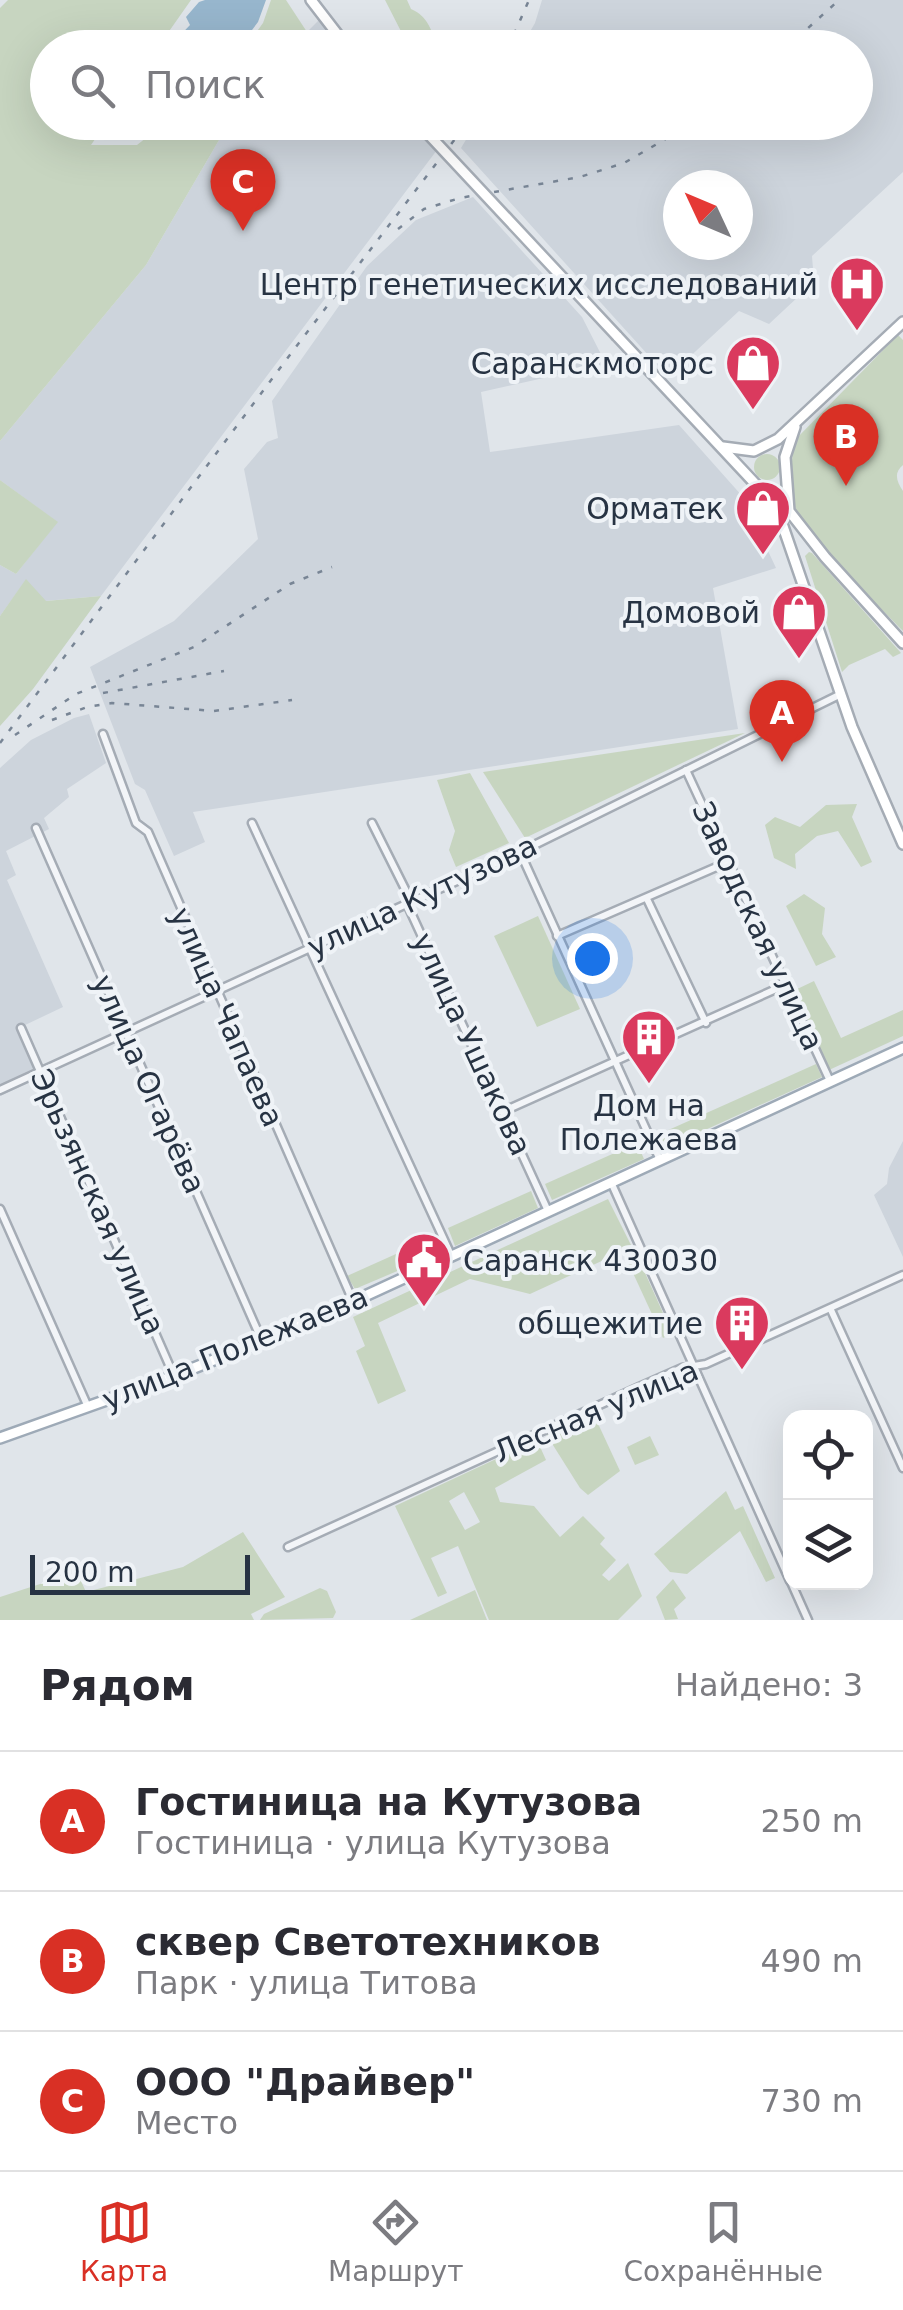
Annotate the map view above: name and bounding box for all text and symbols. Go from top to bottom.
search box [30,30,873,140]
icon: search [65,58,120,113]
text: Поиск [145,63,265,107]
pin: C [210,148,276,231]
north arrow [663,170,753,260]
hospital icon: Центр генетических исследований [827,254,887,333]
place label: Центр генетических исследований [260,267,818,302]
shop icon: Саранскмоторс [723,333,783,412]
place label: Саранскмоторс [471,346,714,381]
pin: B [814,404,878,486]
shop icon: Орматек [733,478,793,557]
place label: Орматек [586,491,724,526]
shop icon: Домовой [769,582,829,661]
place label: Домовой [622,595,760,630]
pin: A [750,680,814,762]
street label: Заводская улица [685,796,831,1056]
street label: улица Кутузова [302,827,542,965]
street label: улица Чапаева [163,902,291,1132]
street label: улица Ушакова [405,927,539,1161]
your location [567,933,618,984]
street label: улица Огарёва [85,969,213,1199]
building icon: Дом на Полежаева [619,1007,679,1086]
street label: Эрьзянская улица [24,1064,172,1340]
place label: Дом на Полежаева [560,1088,738,1157]
public building icon: Саранск 430030 [394,1230,454,1309]
place label: Саранск 430030 [463,1243,718,1278]
street label: улица Полежаева [97,1279,373,1417]
building icon: общежитие [712,1293,772,1372]
place label: общежитие [517,1306,703,1341]
street label: Лесная улица [489,1352,703,1470]
map controls [783,1410,873,1590]
button: locate [783,1410,873,1500]
button: layers [783,1500,873,1590]
scale bar [30,1550,250,1594]
text: 200 m [45,1556,135,1589]
text: Рядом [40,1661,195,1710]
text: Найдено: 3 [675,1666,863,1704]
text: Гостиница на Кутузова [135,1780,642,1824]
text: A [60,1802,85,1840]
text: 250 m [761,1802,863,1840]
text: Гостиница · улица Кутузова [135,1824,611,1862]
text: сквер Светотехников [135,1920,601,1964]
text: B [60,1942,85,1980]
text: 490 m [761,1942,863,1980]
text: Парк · улица Титова [135,1964,478,2002]
text: ООО "Драйвер" [135,2060,475,2104]
text: C [61,2082,84,2120]
text: 730 m [761,2082,863,2120]
text: Место [135,2104,238,2142]
tab: Карта [80,2195,168,2288]
tab: Маршрут [328,2195,463,2288]
tab: Сохранённые [623,2195,823,2288]

